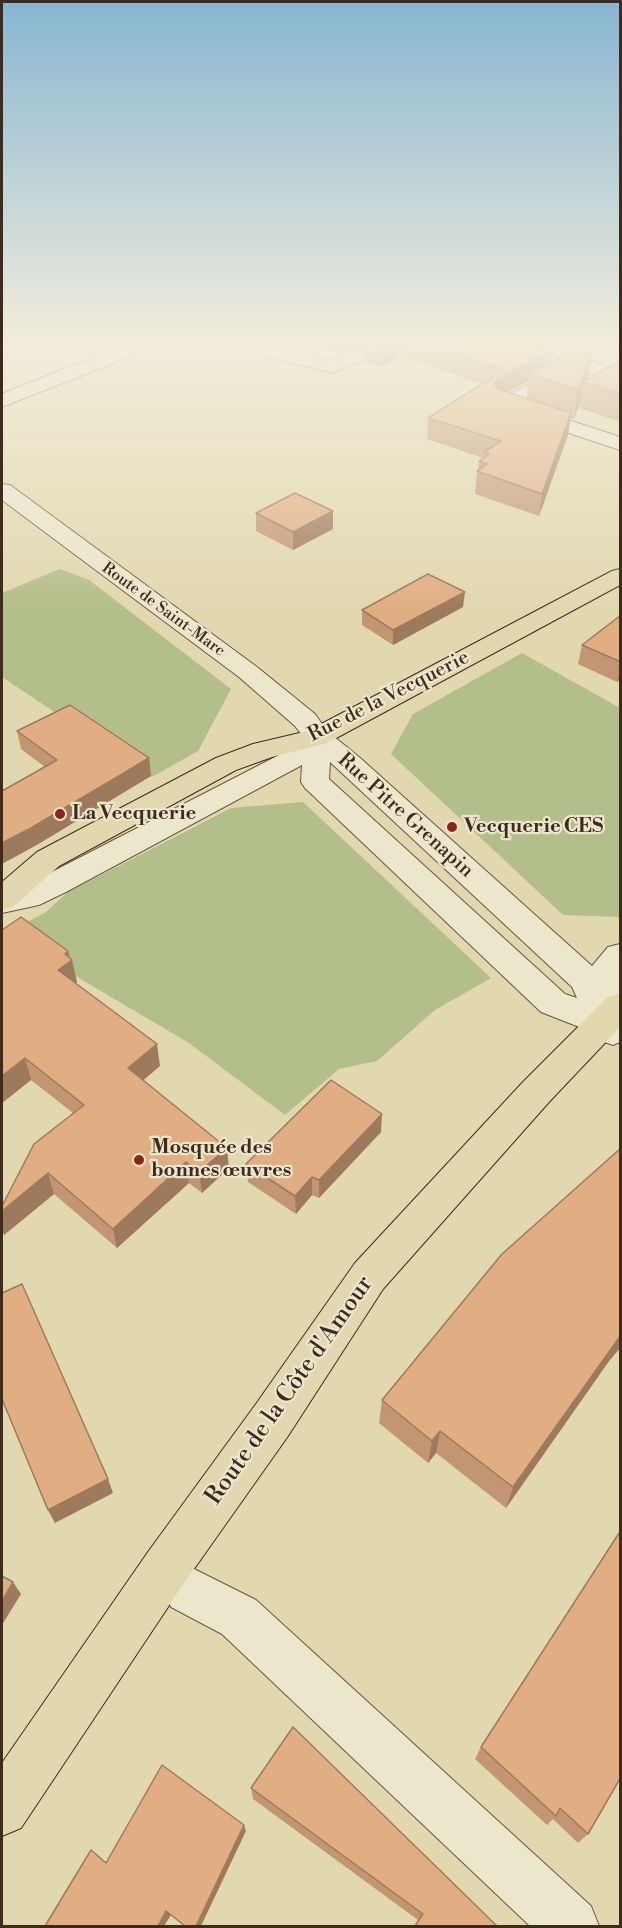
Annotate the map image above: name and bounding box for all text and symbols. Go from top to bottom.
street label: Route de Saint-Marc [98,559,228,661]
street label: Rue de la Vecquerie [304,646,474,748]
street label: Rue Pitre Grenapin [332,749,478,883]
place label: La Vecquerie [72,802,196,826]
marker: La Vecquerie [53,807,67,821]
place label: Vecquerie CES [464,815,603,839]
marker: Vecquerie CES [445,820,459,834]
place label: Mosquée des bonnes œuvres [151,1136,291,1183]
marker: Mosquée des bonnes œuvres [132,1153,146,1167]
street label: Route de la Côte d'Amour [200,1271,380,1511]

